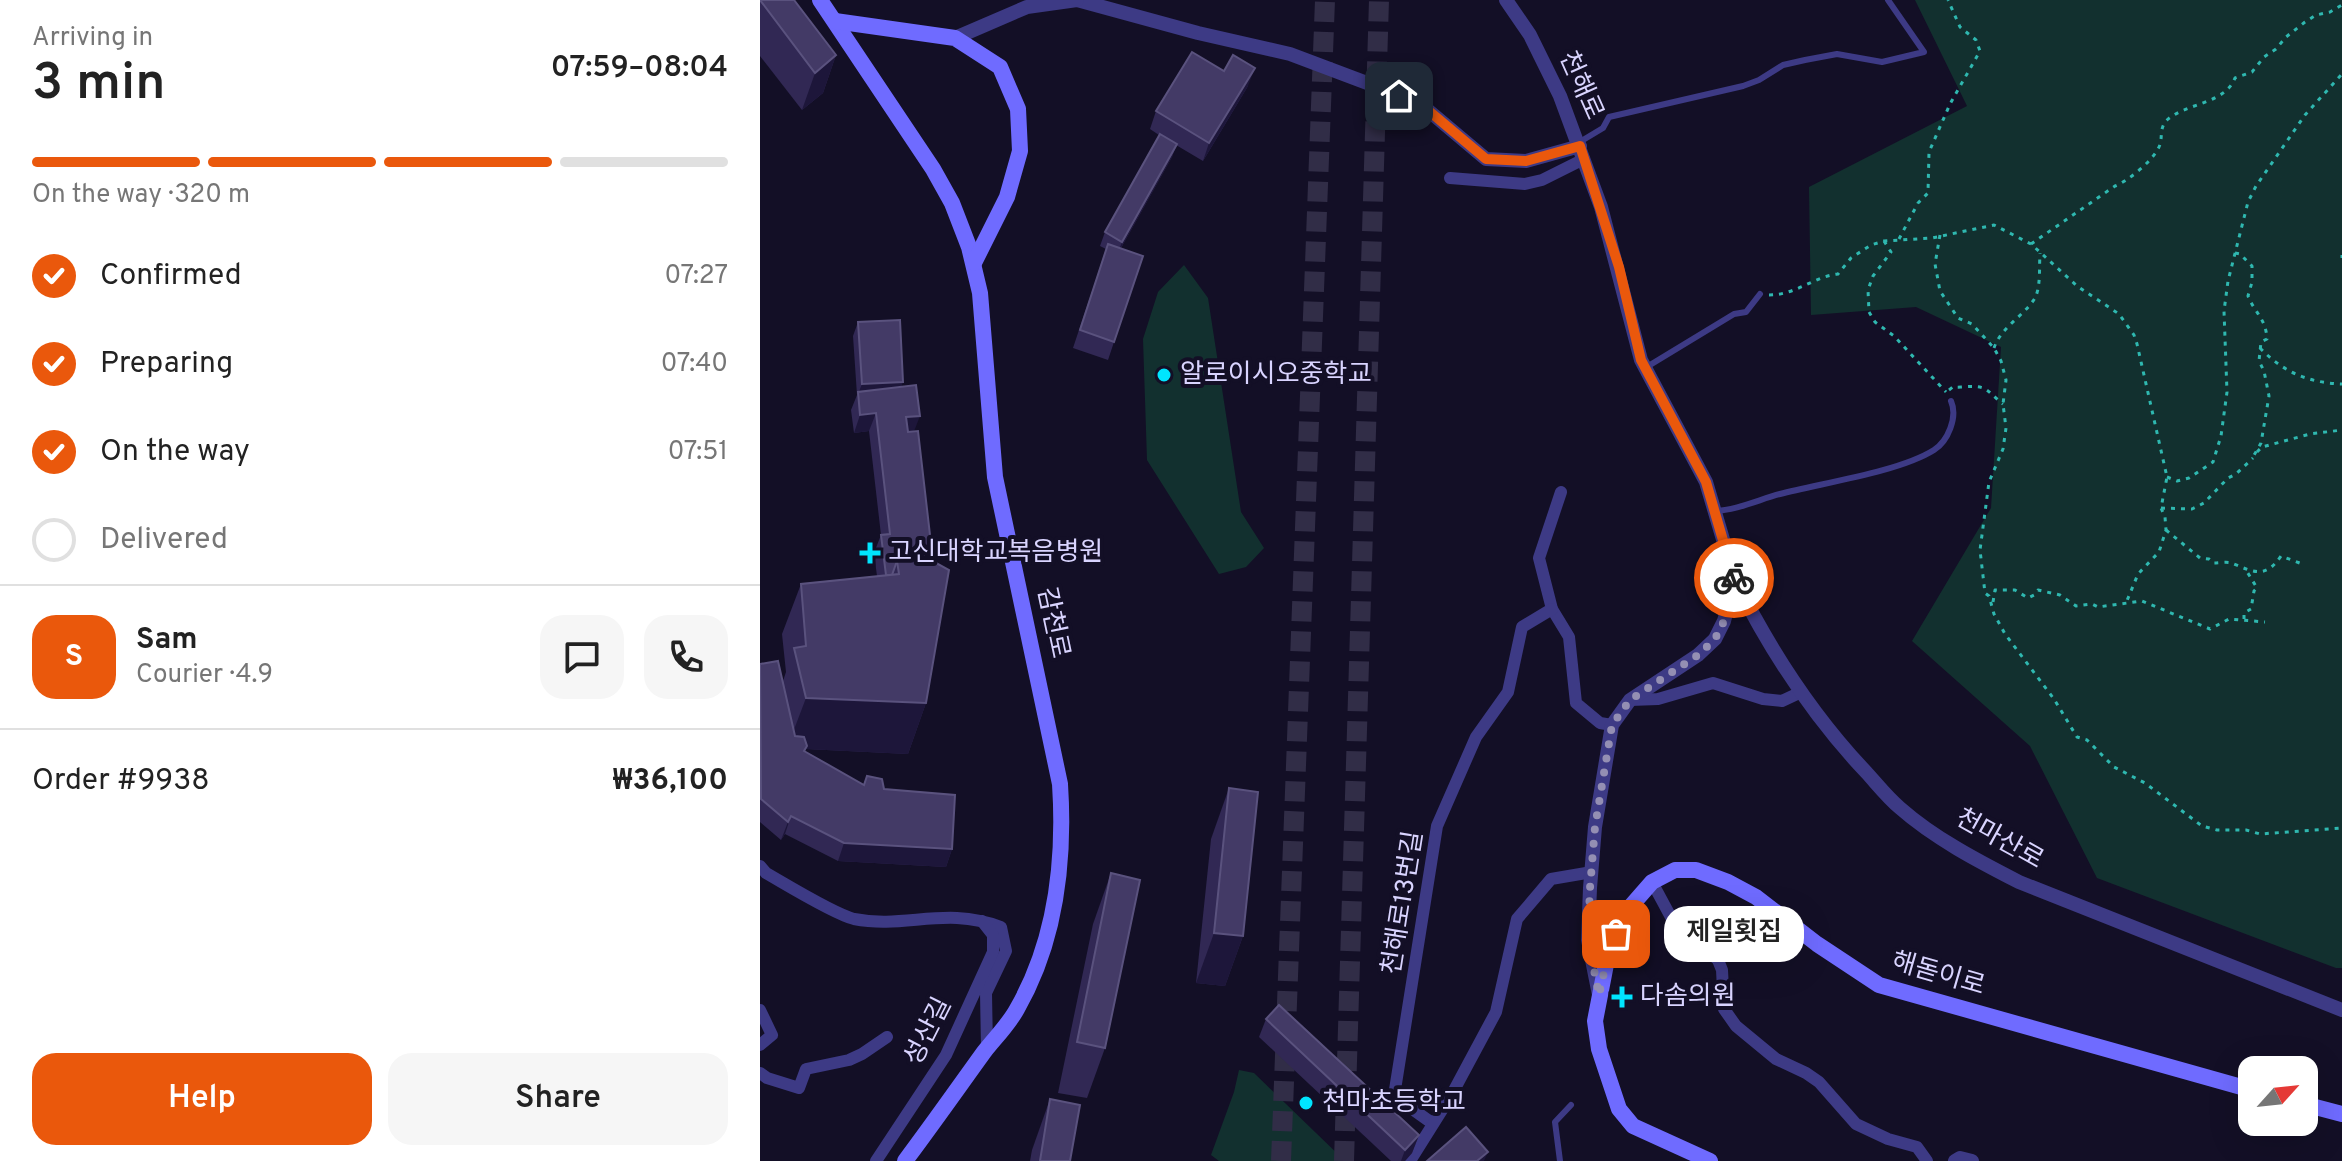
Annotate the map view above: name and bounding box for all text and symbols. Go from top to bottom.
text: Arriving in [32,22,153,55]
street label: 천해로 [1550,47,1610,125]
text: 07:59–08:04 [551,50,728,87]
text: 3 min [32,52,165,118]
pin [1365,62,1433,130]
icon: home [1377,74,1421,118]
text: On the way · 320 m [32,179,250,212]
icon: check [32,254,76,298]
text: Confirmed [100,258,242,295]
text: 07:27 [664,260,728,293]
icon: check [32,342,76,386]
text: Preparing [100,346,233,383]
text: 07:40 [661,348,728,381]
place label: 알로이시오중학교 [1180,359,1371,392]
marker: 알로이시오중학교 [1155,366,1173,384]
icon: check [32,430,76,474]
text: On the way [100,434,250,471]
text: 07:51 [668,436,728,469]
text: Delivered [100,522,228,559]
place label: 고신대학교복음병원 [888,537,1103,570]
courier [1694,538,1774,618]
marker: 고신대학교복음병원 [859,542,881,564]
icon: bike [1712,556,1756,600]
street label: 감천로 [1028,584,1076,662]
button: chat [540,615,624,699]
button: phone [644,615,728,699]
text: Sam [136,622,198,659]
text: S [65,639,83,676]
text: Courier · 4.9 [136,659,273,692]
text: Order #9938 [32,763,210,800]
text: ₩36,100 [613,763,728,800]
street label: 천마산로 [1949,802,2049,878]
street label: 천해로13번길 [1376,829,1432,977]
pin [1582,900,1650,968]
callout: 제일횟집 [1664,906,1804,962]
icon: bag [1594,912,1638,956]
text: 제일횟집 [1686,917,1782,950]
street label: 해돋이로 [1887,946,1989,1004]
place label: 다솜의원 [1640,981,1736,1014]
marker: 다솜의원 [1611,986,1633,1008]
street label: 성산길 [898,993,960,1071]
button: Help [32,1053,372,1145]
button: Share [388,1053,728,1145]
north arrow [2238,1056,2318,1136]
map controls [2238,1056,2318,1136]
place label: 천마초등학교 [1322,1087,1466,1120]
marker: 천마초등학교 [1297,1094,1315,1112]

